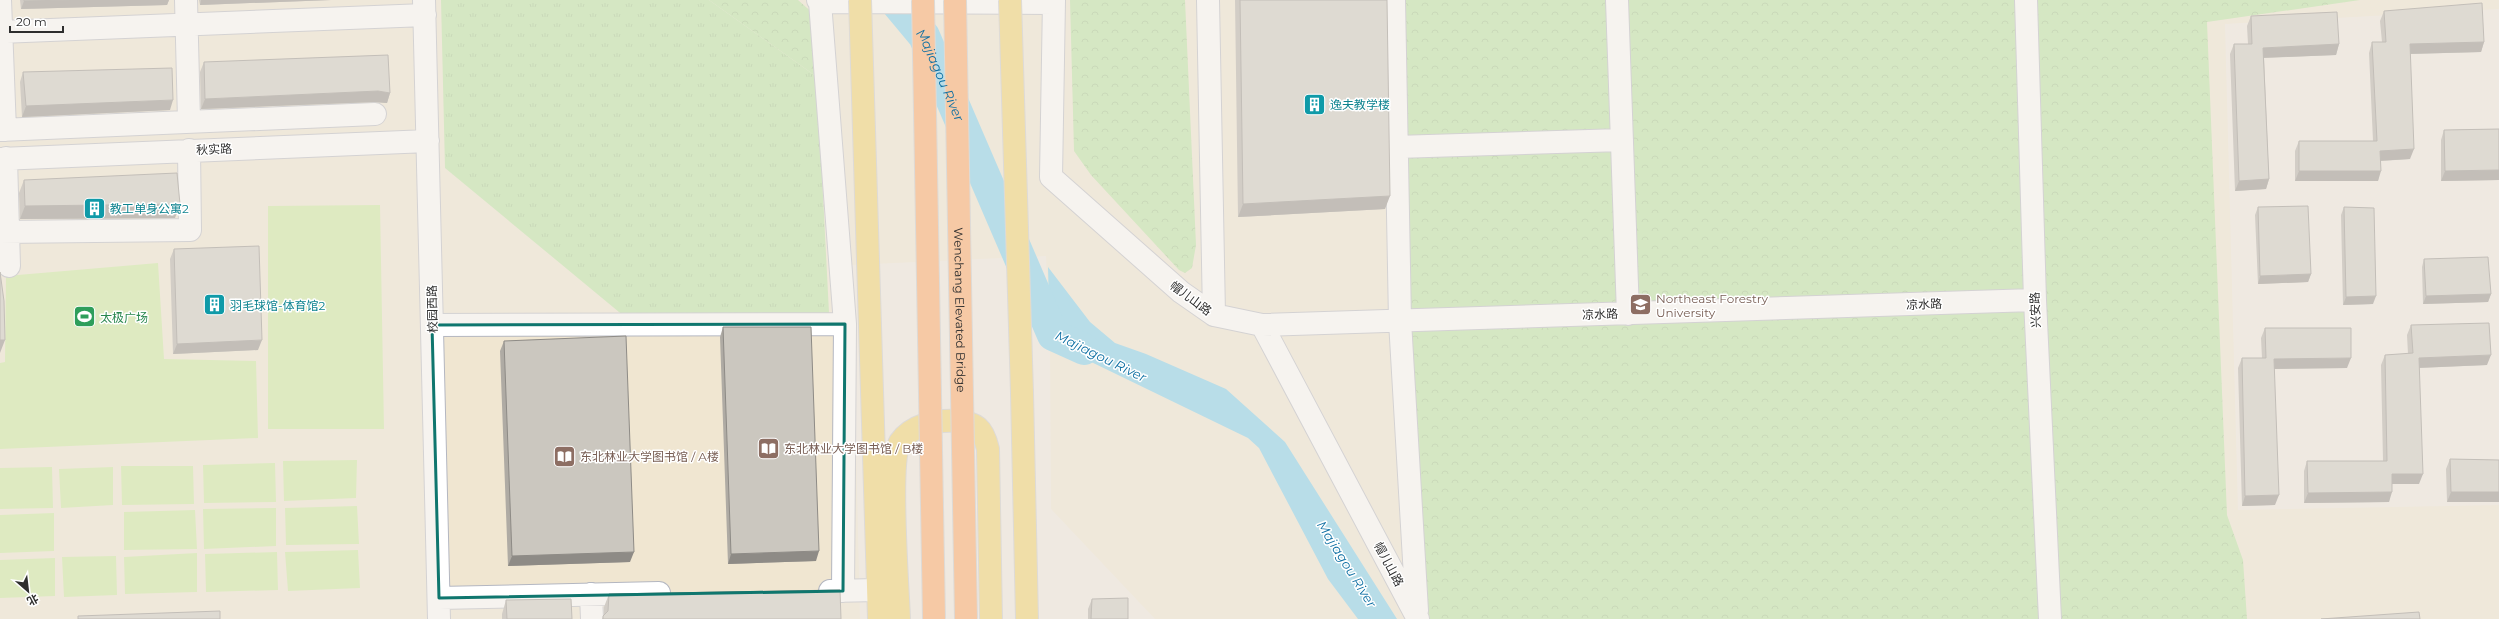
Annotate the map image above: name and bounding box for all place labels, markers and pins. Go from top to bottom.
building icon: 逸夫教学楼 [1301,91,1327,117]
place label: 逸夫教学楼 [1330,97,1390,112]
building icon: 教工单身公寓2 [81,195,107,221]
place label: 教工单身公寓2 [110,201,189,216]
place label: Northeast Forestry University [1656,291,1769,320]
building icon: 羽毛球馆-体育馆2 [201,292,227,318]
school or university icon: Northeast Forestry University [1627,292,1653,318]
place label: 羽毛球馆-体育馆2 [230,298,326,313]
sports icon: 太极广场 [71,304,97,330]
place label: 太极广场 [100,310,148,325]
library icon: 东北林业大学图书馆 / B楼 [755,435,781,461]
place label: 东北林业大学图书馆 / B楼 [784,441,923,456]
library icon: 东北林业大学图书馆 / A楼 [552,443,578,469]
place label: 东北林业大学图书馆 / A楼 [580,449,719,464]

